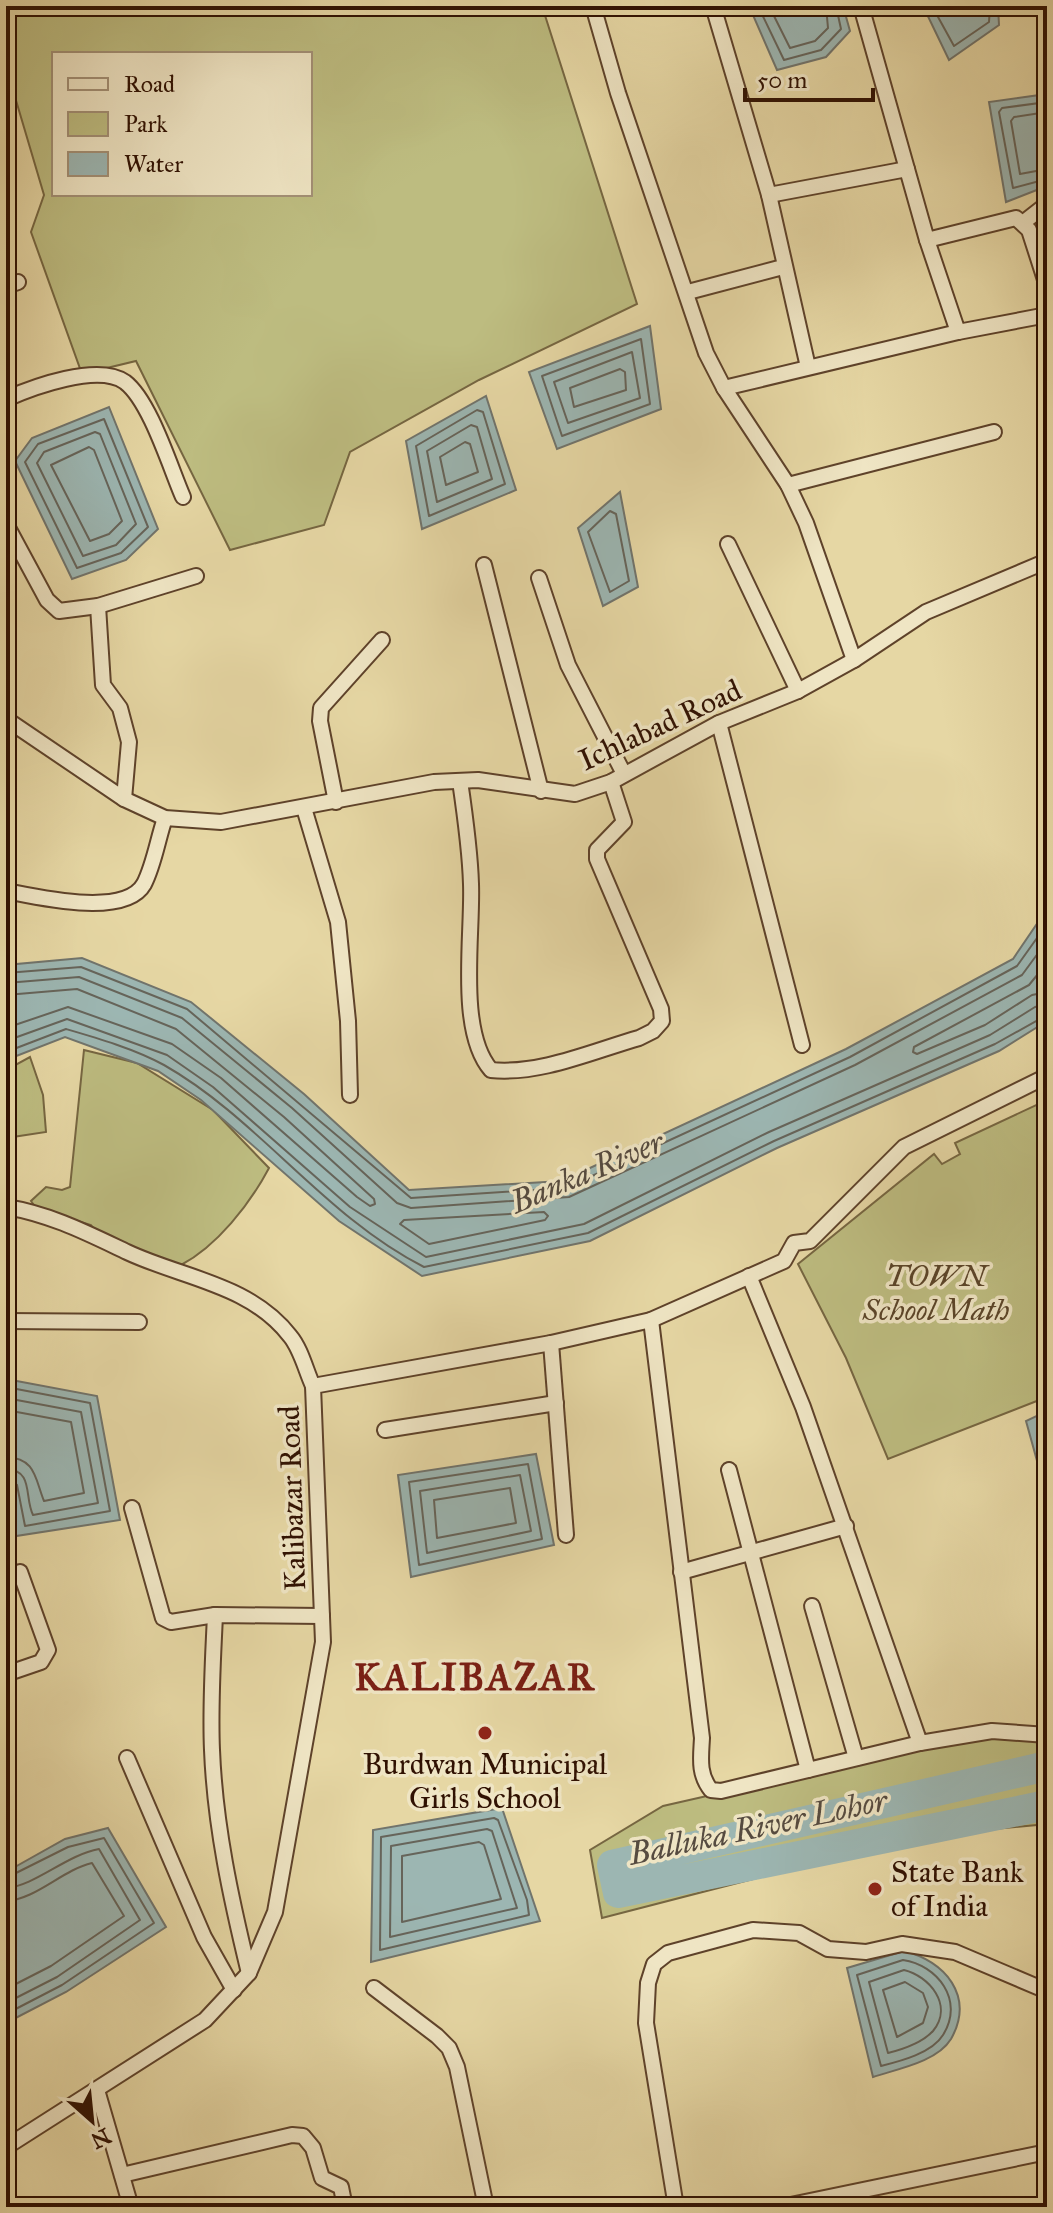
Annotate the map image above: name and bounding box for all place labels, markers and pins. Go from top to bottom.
marker: Burdwan Municipal Girls School [476,1724,494,1742]
place label: Burdwan Municipal Girls School [363,1746,608,1816]
place label: State Bank of India [891,1854,1024,1924]
marker: State Bank of India [866,1880,884,1898]

